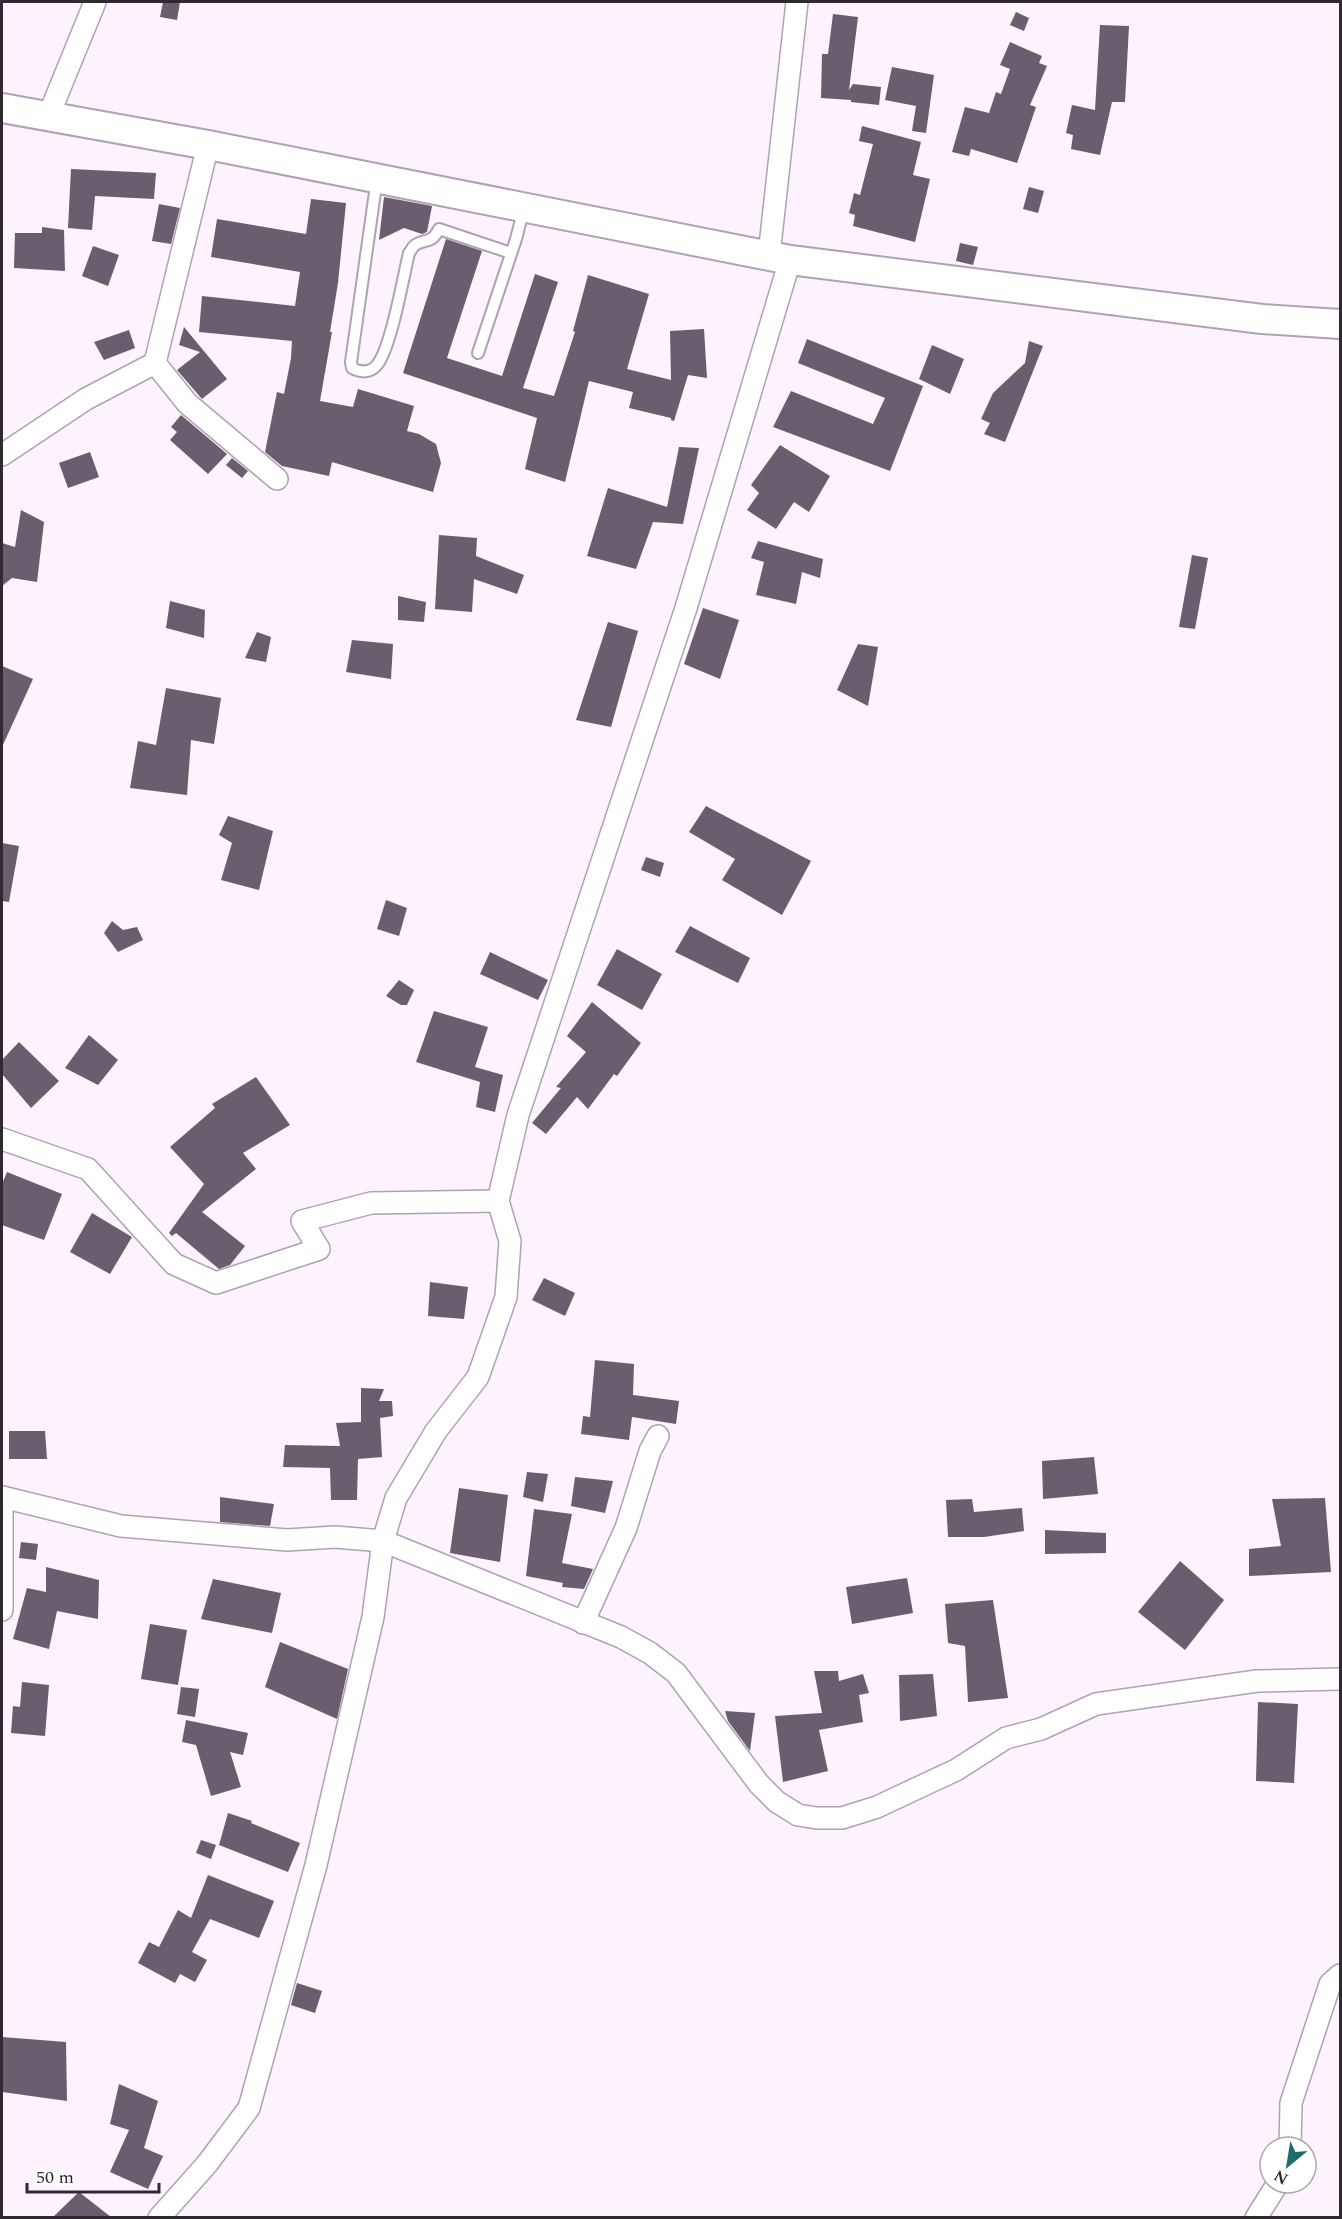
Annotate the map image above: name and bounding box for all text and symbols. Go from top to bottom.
north arrow [1258,2135,1318,2195]
scale bar [27,2156,159,2194]
text: N [1269,2163,1293,2191]
text: 50 m [36,2164,74,2191]

